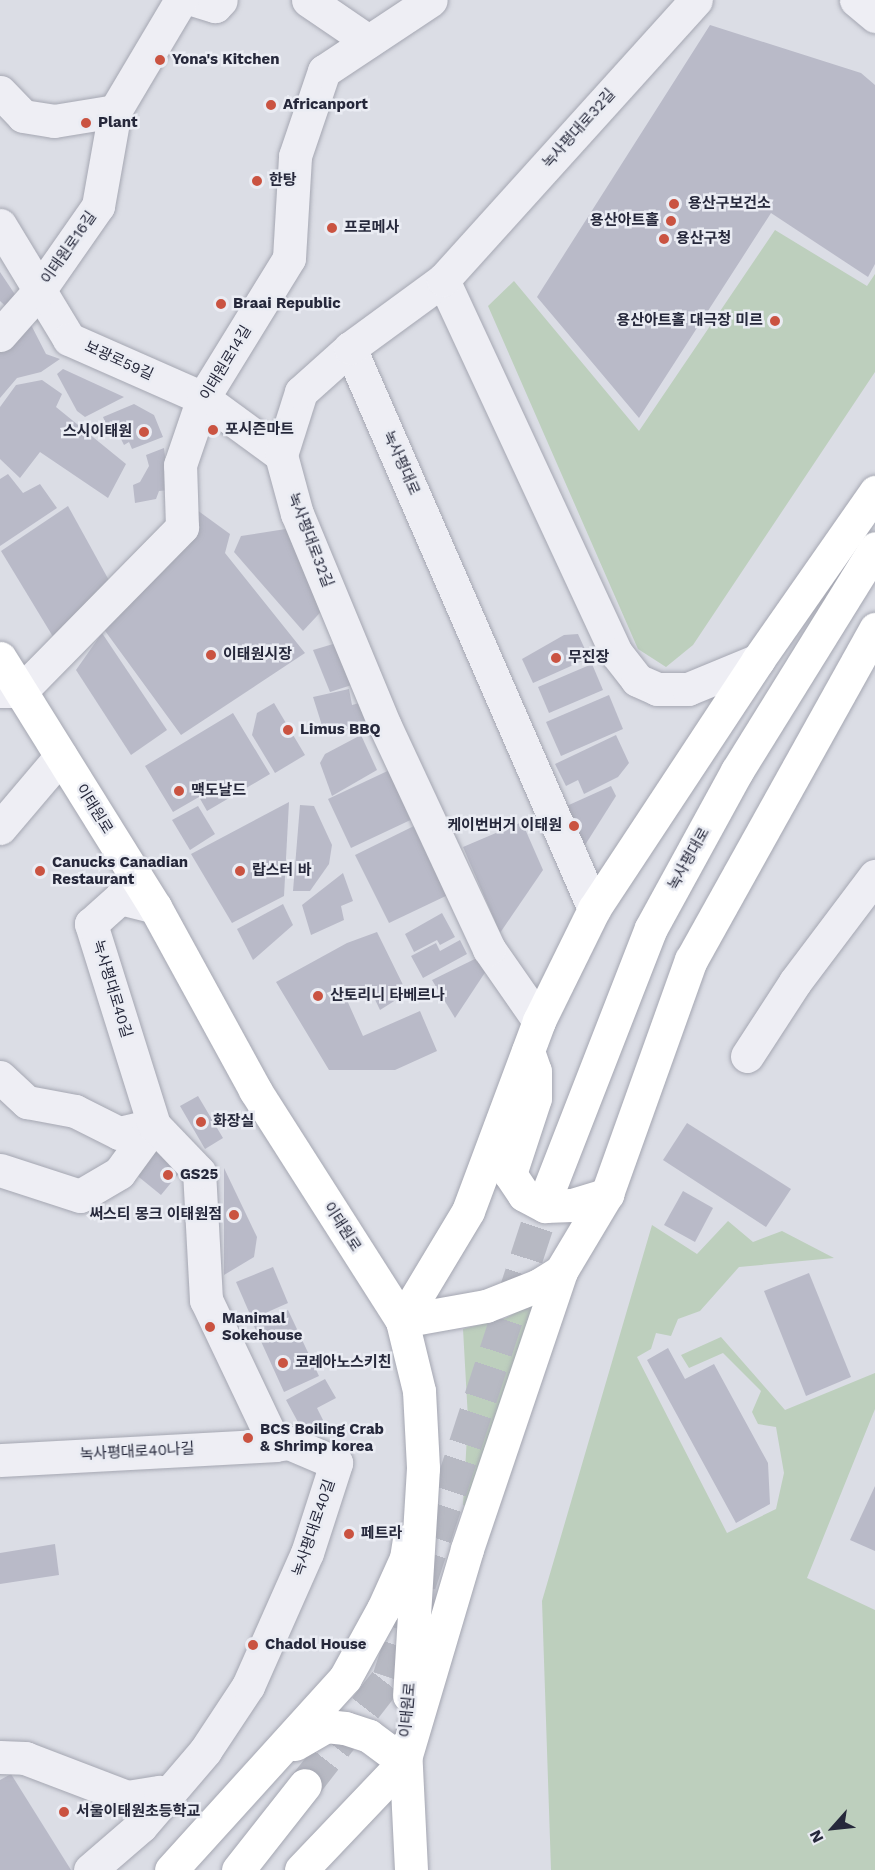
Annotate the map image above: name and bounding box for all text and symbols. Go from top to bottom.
place label: Yona's Kitchen [172,51,279,69]
marker: Yona's Kitchen [153,53,167,67]
street label: 녹사평대로32길 [539,86,619,172]
place label: Africanport [283,96,368,114]
marker: Africanport [264,98,278,112]
place label: Plant [98,114,138,132]
marker: Plant [79,116,93,130]
place label: 한탕 [269,172,297,190]
marker: 한탕 [250,174,264,188]
marker: 용산구보건소 [665,195,683,213]
place label: 용산구보건소 [688,195,771,213]
street label: 이태원로16길 [38,208,100,288]
place label: 용산아트홀 [590,212,659,230]
marker: 용산아트홀 [664,214,678,228]
place label: 프로메사 [344,219,399,237]
marker: 프로메사 [325,221,339,235]
place label: 용산구청 [676,230,731,248]
marker: 용산구청 [657,232,671,246]
place label: Braai Republic [233,295,341,313]
marker: Braai Republic [214,297,228,311]
place label: 용산아트홀 대극장 미르 [616,312,763,330]
marker: 용산아트홀 대극장 미르 [768,314,782,328]
street label: 이태원로14길 [197,322,255,404]
street label: 보광로59길 [82,338,156,384]
place label: 포시즌마트 [225,421,294,439]
place label: 스시이태원 [63,423,132,441]
marker: 포시즌마트 [206,423,220,437]
marker: 스시이태원 [137,425,151,439]
street label: 녹사평대로 [379,428,423,498]
street label: 녹사평대로32길 [284,490,336,590]
place label: 이태원시장 [223,646,292,664]
marker: 이태원시장 [204,648,218,662]
place label: 무진장 [568,649,609,667]
marker: 무진장 [549,651,563,665]
place label: Limus BBQ [300,721,381,739]
marker: Limus BBQ [281,723,295,737]
street label: 이태원로 [72,781,116,837]
place label: 맥도날드 [191,782,246,800]
marker: 맥도날드 [172,784,186,798]
place label: 케이번버거 이태원 [447,817,562,835]
marker: 케이번버거 이태원 [567,819,581,833]
street label: 녹사평대로 [664,824,714,894]
place label: Canucks Canadian Restaurant [52,853,188,888]
place label: 랍스터 바 [252,862,311,880]
marker: Canucks Canadian Restaurant [33,864,47,878]
marker: 랍스터 바 [233,864,247,878]
street label: 녹사평대로40길 [89,938,135,1040]
place label: 산토리니 타베르나 [330,987,445,1005]
marker: 산토리니 타베르나 [311,989,325,1003]
place label: 화장실 [213,1113,254,1131]
marker: 화장실 [194,1115,208,1129]
place label: GS25 [180,1166,218,1184]
marker: GS25 [161,1168,175,1182]
street label: 이태원로 [319,1199,365,1255]
place label: 써스티 몽크 이태원점 [89,1206,222,1224]
marker: 써스티 몽크 이태원점 [227,1208,241,1222]
place label: Manimal Sokehouse [222,1309,302,1344]
marker: Manimal Sokehouse [203,1320,217,1334]
place label: 코레아노스키친 [295,1354,392,1372]
marker: 코레아노스키친 [276,1356,290,1370]
place label: BCS Boiling Crab & Shrimp korea [260,1420,384,1455]
marker: BCS Boiling Crab & Shrimp korea [241,1431,255,1445]
street label: 녹사평대로40나길 [79,1440,195,1464]
street label: 녹사평대로40길 [289,1477,339,1579]
place label: 페트라 [361,1525,402,1543]
marker: 페트라 [342,1527,356,1541]
place label: Chadol House [265,1636,367,1654]
marker: Chadol House [246,1638,260,1652]
street label: 이태원로 [397,1682,419,1738]
north arrow [803,1798,863,1858]
place label: 서울이태원초등학교 [76,1803,200,1821]
marker: 서울이태원초등학교 [57,1805,71,1819]
text: N [805,1827,828,1846]

